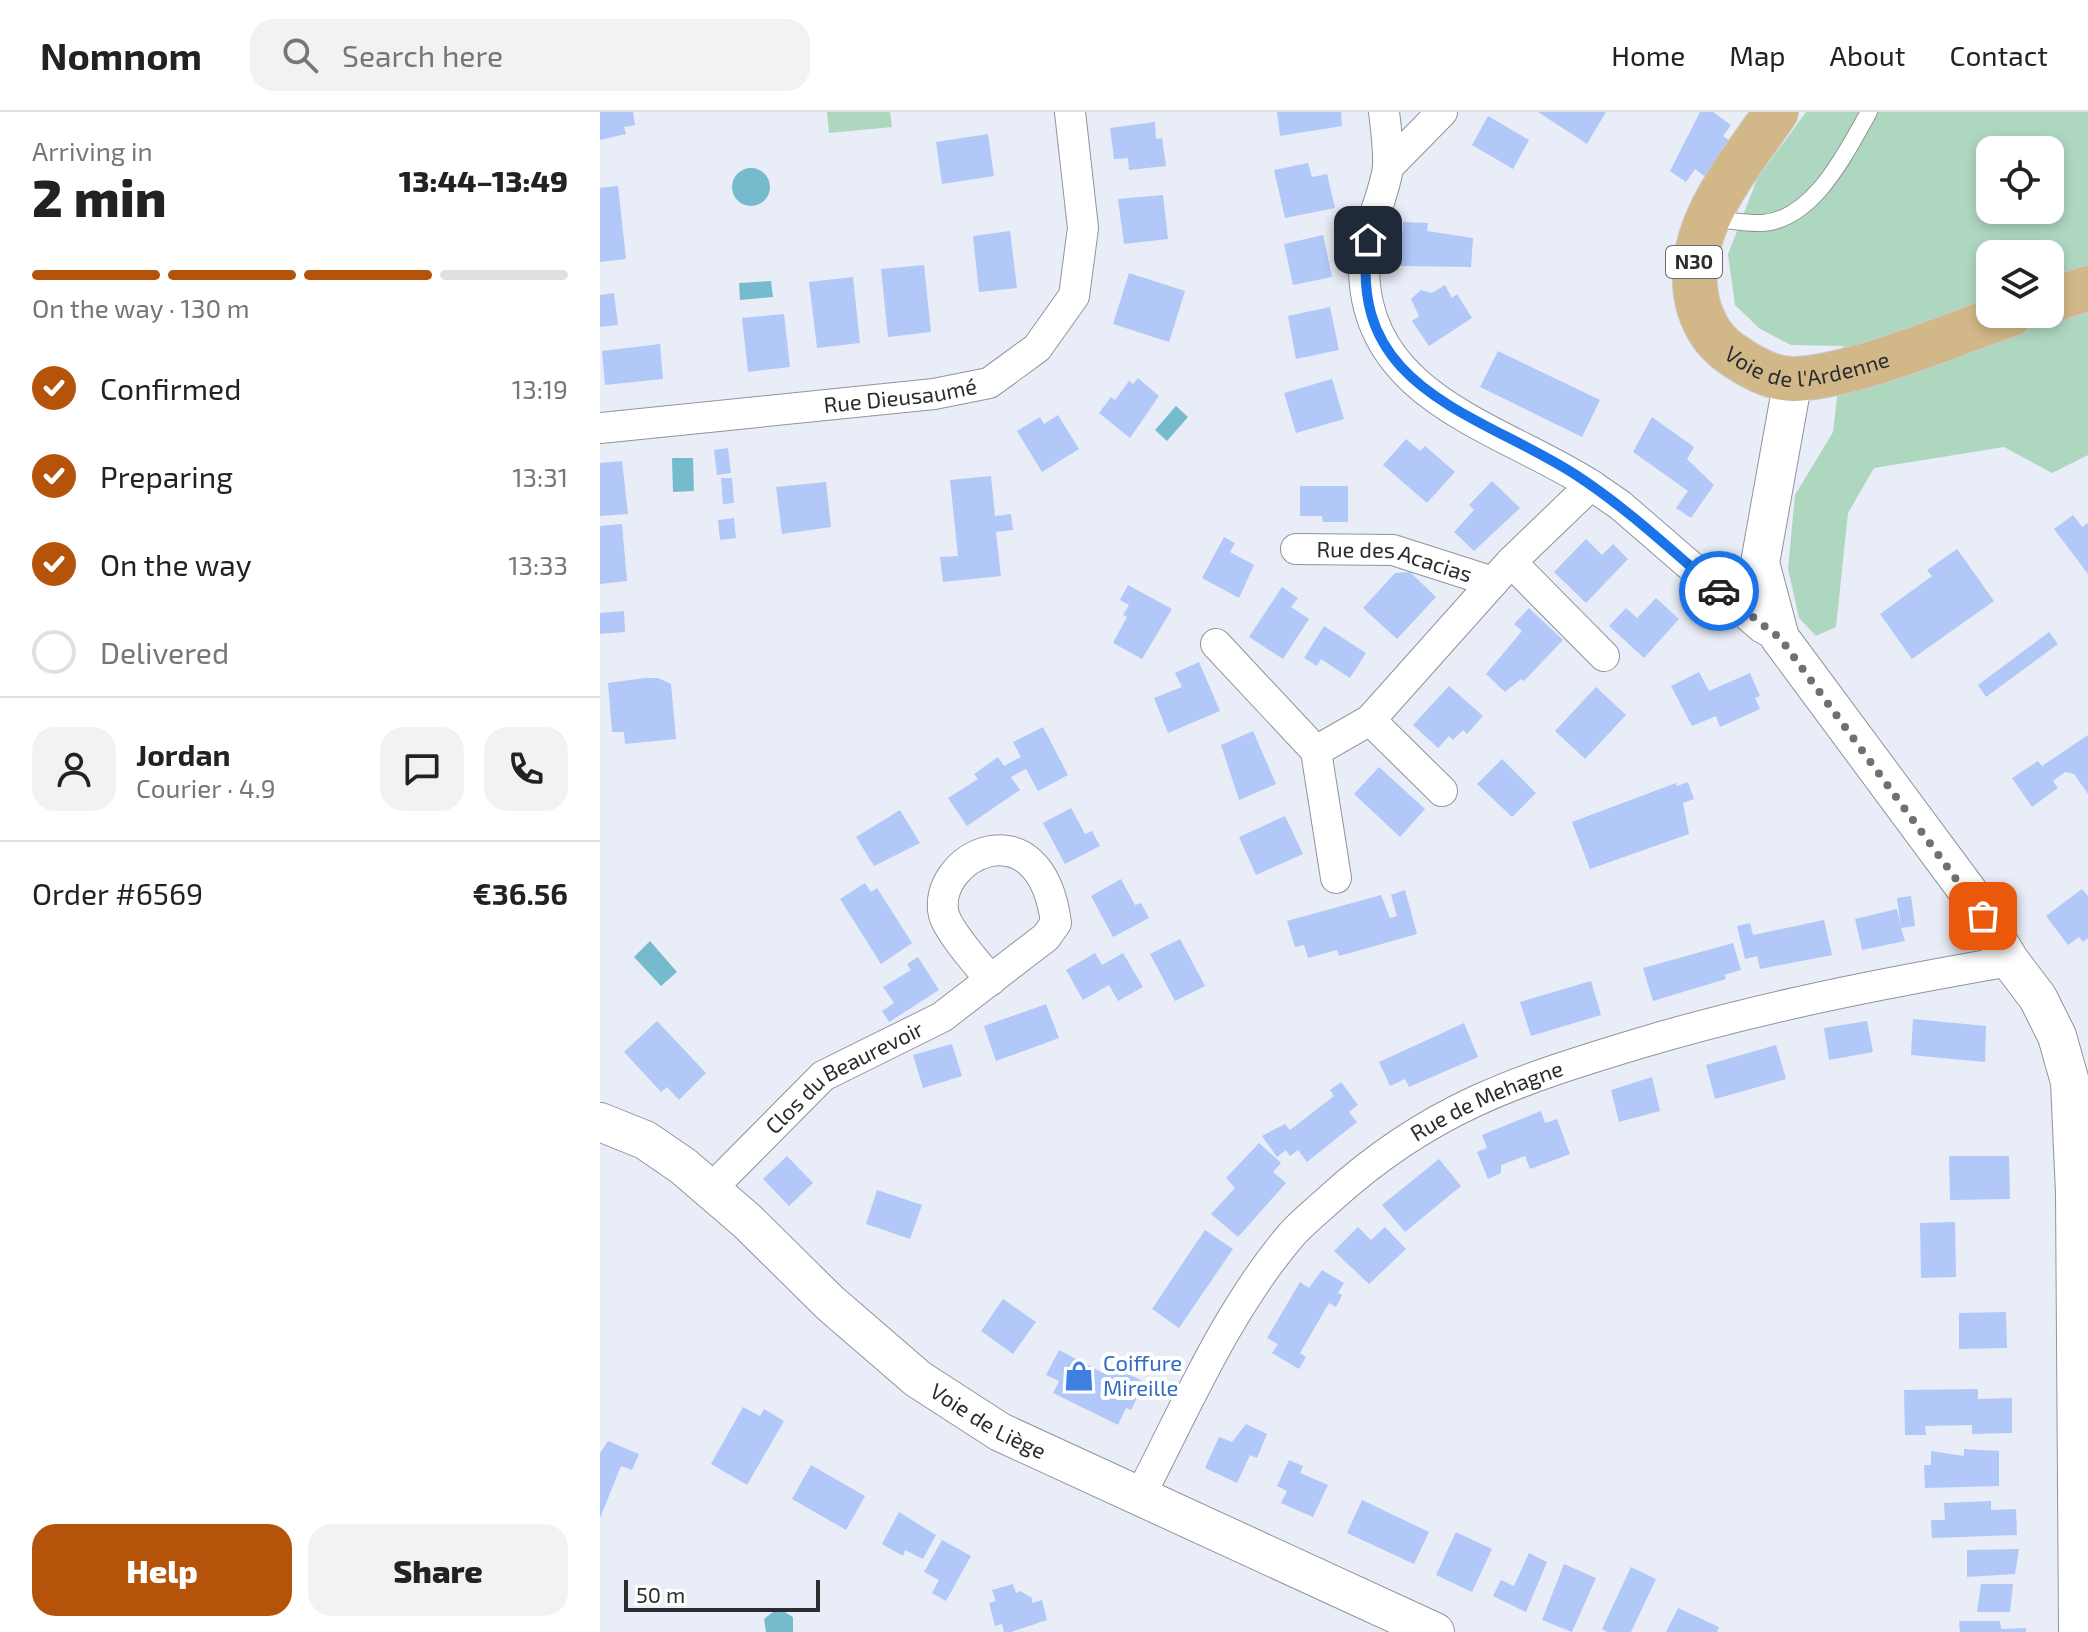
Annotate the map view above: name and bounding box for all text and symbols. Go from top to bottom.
search box [250,19,810,91]
text: Nomnom [40,32,202,78]
icon: search [278,33,322,77]
text: Search here [342,37,503,73]
text: Home [1611,38,1685,72]
text: Map [1729,38,1786,72]
text: About [1830,38,1905,72]
text: Contact [1949,38,2048,72]
text: Arriving in [32,135,153,166]
map controls [1976,136,2064,328]
button: locate [1976,136,2064,224]
text: 13:44–13:49 [399,162,568,198]
text: 2 min [32,165,167,227]
pin [1334,206,1402,274]
icon: home [1346,218,1390,262]
button: layers [1976,240,2064,328]
road number: N30 [1666,246,1722,278]
text: On the way · 130 m [32,292,250,323]
street label: Voie de l'Ardenne [1720,339,1892,391]
icon: check [32,366,76,410]
text: Confirmed [100,370,241,406]
street label: Rue Dieusaumé [822,372,979,417]
text: 13:19 [512,373,568,404]
icon: check [32,454,76,498]
text: Preparing [100,458,233,494]
text: 13:31 [512,461,568,492]
street label: Rue des Acacias [1316,535,1476,587]
icon: check [32,542,76,586]
text: On the way [100,546,252,582]
text: 13:33 [508,549,568,580]
courier [1679,551,1759,631]
icon: car [1697,569,1741,613]
text: Delivered [100,634,229,670]
button: person [32,727,116,811]
button: chat [380,727,464,811]
button: phone [484,727,568,811]
text: Jordan [136,736,231,772]
text: Courier · 4.9 [136,772,276,803]
text: Order #6569 [32,875,203,911]
text: €36.56 [472,875,568,911]
pin [1949,882,2017,950]
icon: bag [1961,894,2005,938]
street label: Clos du Beaurevoir [759,1014,927,1139]
street label: Rue de Mehagne [1405,1054,1566,1146]
place label: Coiffure Mireille [1103,1349,1182,1400]
shop icon: Coiffure Mireille [1062,1359,1096,1393]
street label: Voie de Liège [926,1377,1050,1463]
button: Help [32,1524,292,1616]
button: Share [308,1524,568,1616]
scale bar [624,1576,820,1612]
text: 50 m [636,1581,685,1607]

